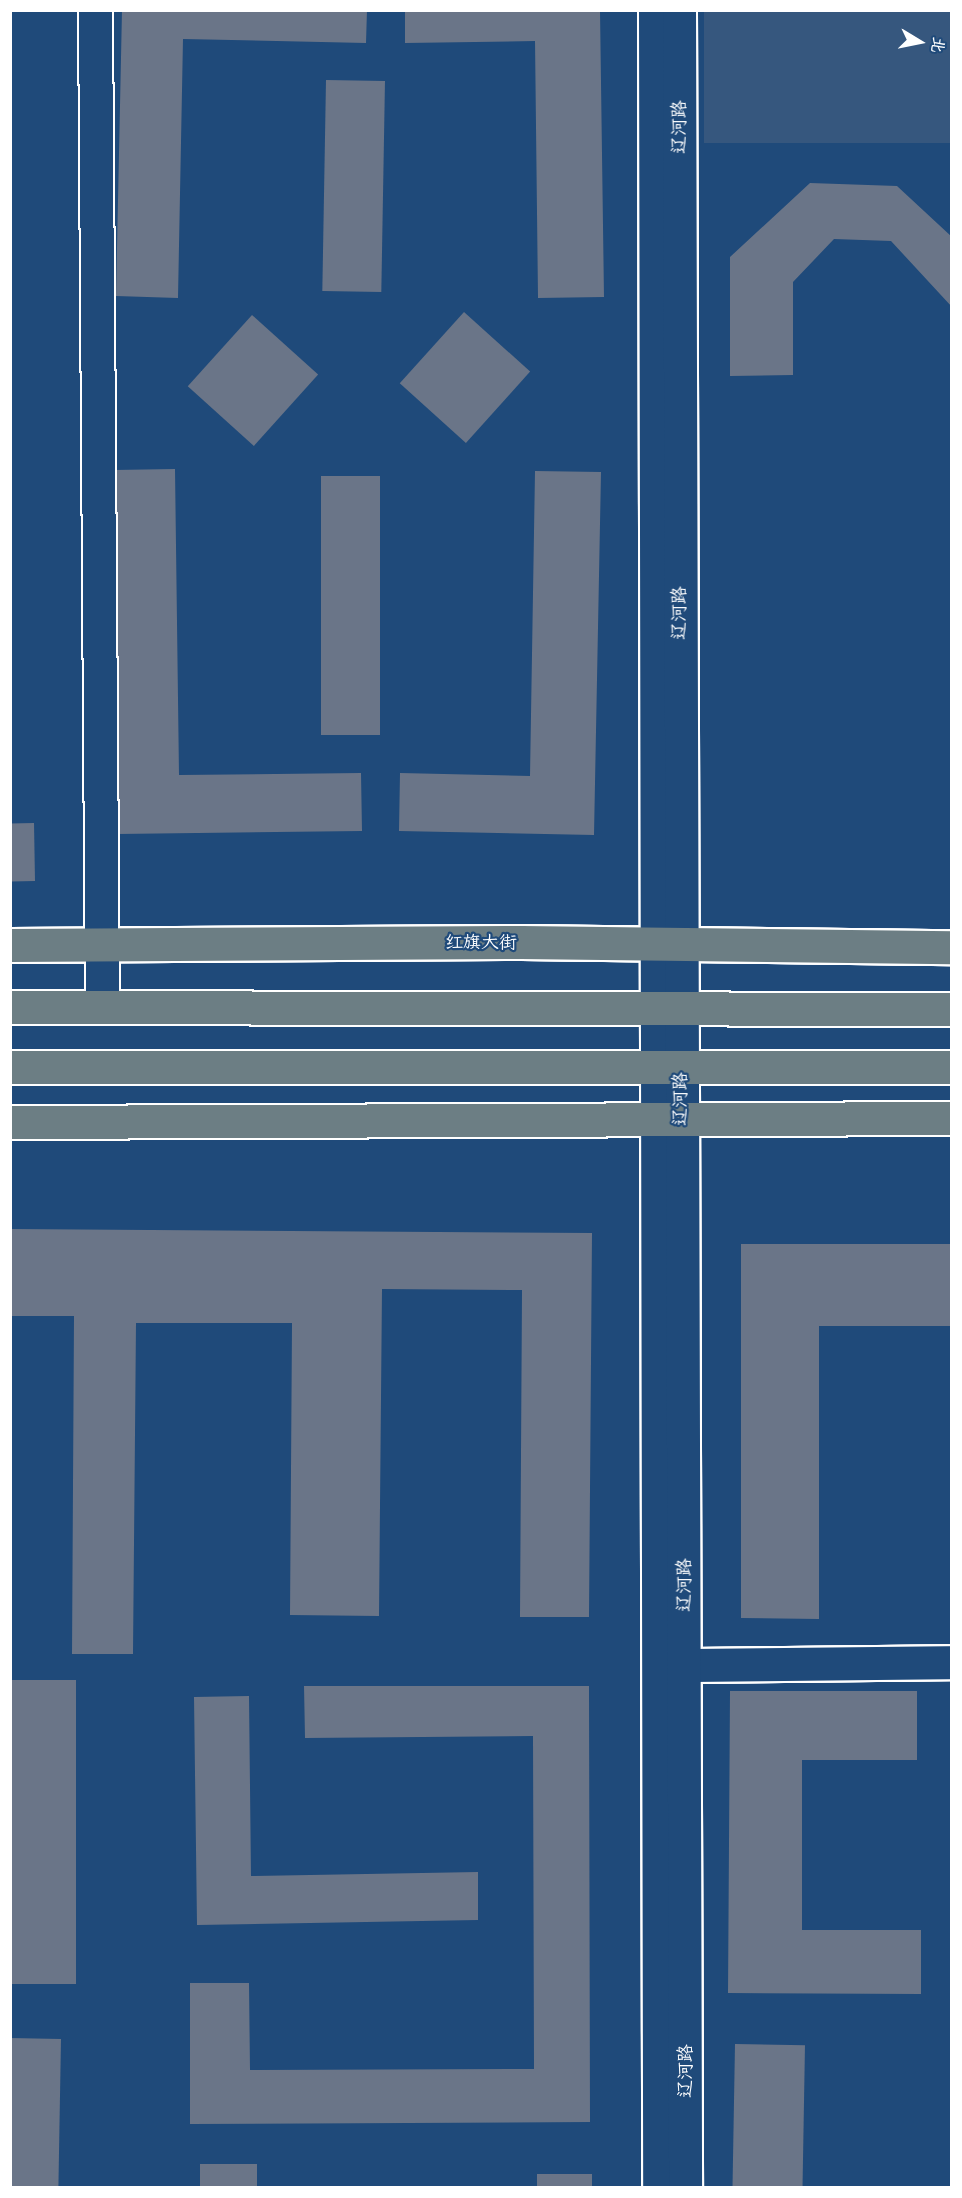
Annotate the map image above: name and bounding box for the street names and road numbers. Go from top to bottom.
street label: 辽河路 [668,100,690,154]
street label: 辽河路 [668,586,690,640]
street label: 红旗大街 [445,931,517,953]
street label: 辽河路 [669,1072,691,1126]
street label: 辽河路 [673,1558,695,1612]
street label: 辽河路 [674,2044,696,2098]

